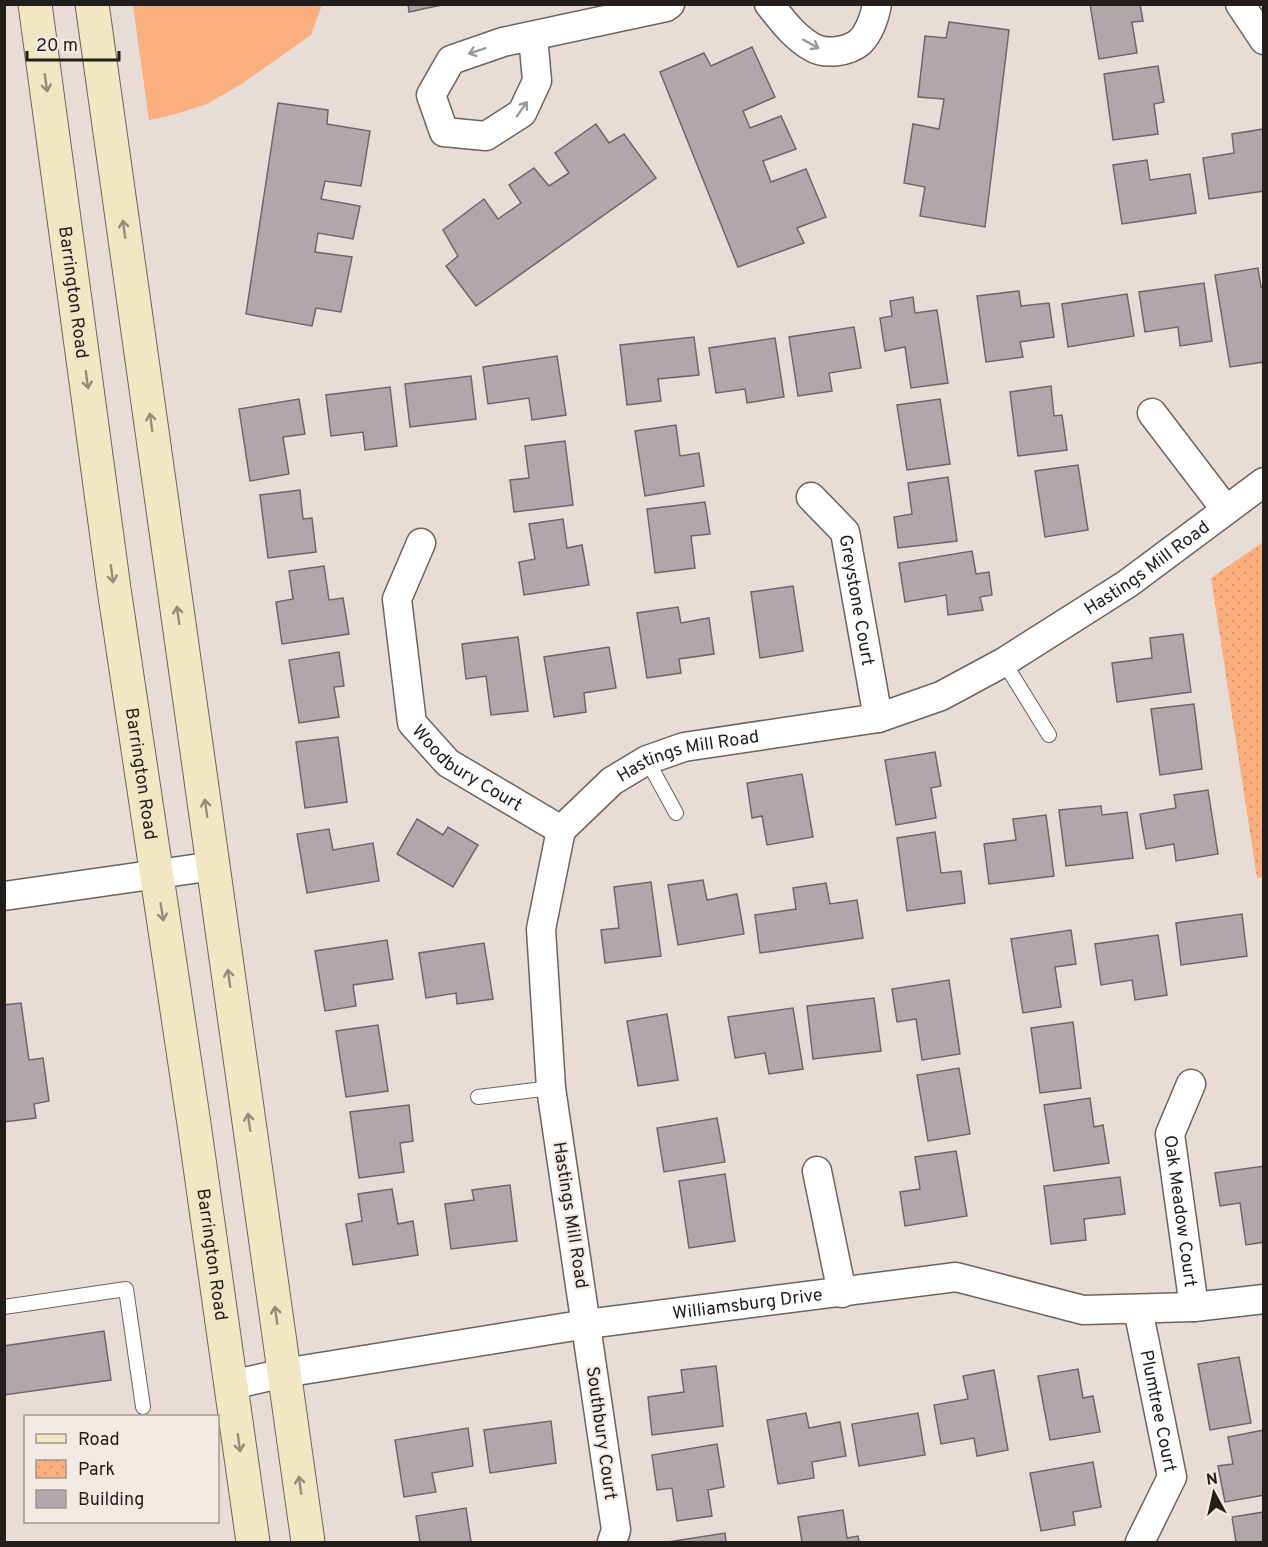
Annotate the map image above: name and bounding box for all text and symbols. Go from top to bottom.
scale bar [27,24,118,62]
text: 20 m [36,35,78,58]
one-way arrow [802,38,819,50]
one-way arrow [468,47,487,58]
one-way arrow [41,73,52,93]
one-way arrow [516,101,528,117]
one-way arrow [118,220,129,240]
street label: Barrington Road [52,225,93,360]
one-way arrow [81,370,92,390]
one-way arrow [146,413,157,433]
street label: Hastings Mill Road [1080,516,1215,621]
street label: Greystone Court [833,533,879,668]
one-way arrow [107,563,118,583]
one-way arrow [173,606,184,626]
street label: Barrington Road [119,706,161,841]
street label: Woodbury Court [406,721,526,817]
street label: Hastings Mill Road [613,726,761,788]
one-way arrow [200,799,211,819]
one-way arrow [157,902,168,921]
one-way arrow [224,969,235,989]
one-way arrow [244,1112,255,1132]
street label: Oak Meadow Court [1157,1134,1201,1289]
street label: Hastings Mill Road [547,1140,592,1290]
street label: Barrington Road [190,1187,232,1322]
street label: Williamsburg Drive [671,1284,824,1326]
one-way arrow [271,1306,282,1325]
street label: Plumtree Court [1134,1348,1181,1474]
street label: Southbury Court [580,1365,621,1501]
legend [24,1415,219,1523]
text: Road [78,1429,120,1452]
one-way arrow [234,1433,245,1453]
text: Park [78,1459,115,1482]
north arrow [1184,1463,1244,1523]
text: N [1205,1469,1219,1491]
one-way arrow [295,1475,306,1495]
text: Building [78,1489,144,1512]

